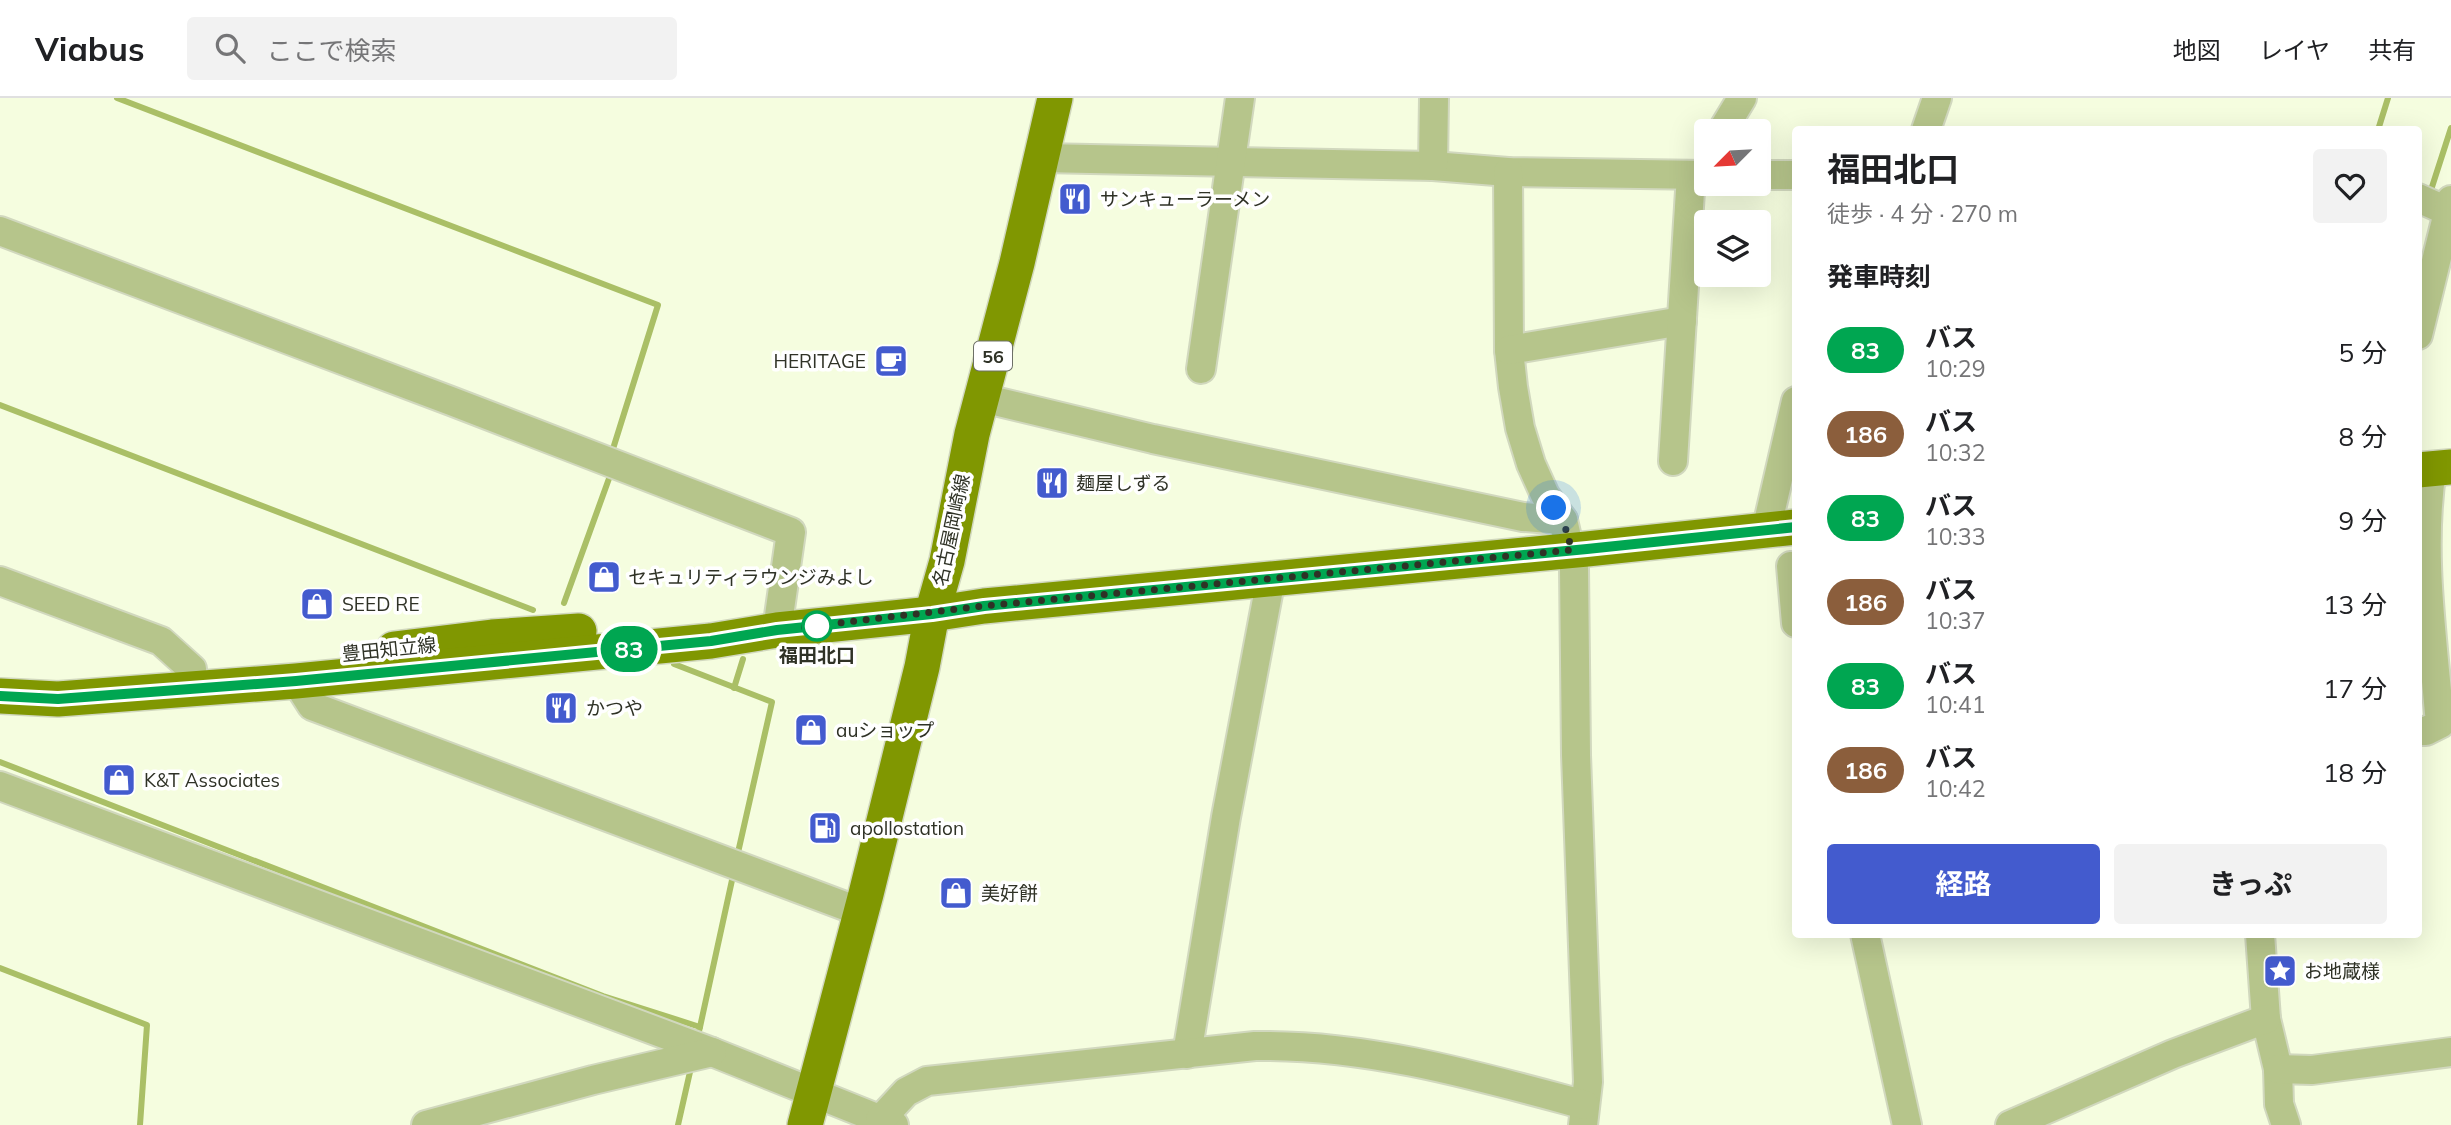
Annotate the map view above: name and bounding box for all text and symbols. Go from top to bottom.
search box [187,17,677,80]
text: Viabus [35,28,145,69]
icon: search [211,29,249,67]
text: ここで検索 [267,34,397,67]
text: 地図 [2173,35,2221,65]
text: レイヤ [2259,35,2330,65]
text: 共有 [2368,35,2416,65]
north arrow [1694,119,1771,196]
map controls [1694,119,1771,287]
text: 福田北口 [1827,148,1959,189]
button: heart [2313,149,2387,223]
restaurant icon: サンキューラーメン [1056,180,1094,218]
place label: サンキューラーメン [1100,187,1270,211]
text: 徒歩 · 4 分 · 270 m [1827,199,2018,228]
button: layers [1694,210,1771,287]
text: 発車時刻 [1827,260,1931,293]
text: バス [1925,321,1977,354]
text: 83 [1851,335,1880,365]
text: 5 分 [2339,336,2387,369]
cafe icon: HERITAGE [872,342,910,380]
road number: 56 [974,342,1012,370]
place label: HERITAGE [773,349,866,373]
text: 10:29 [1925,354,1985,383]
text: バス [1925,405,1977,438]
text: 186 [1844,419,1887,449]
text: 8 分 [2339,420,2387,453]
text: 10:32 [1925,438,1985,467]
restaurant icon: 麺屋しずる [1033,464,1071,502]
place label: 麺屋しずる [1076,471,1171,495]
street label: 名古屋岡崎線 [927,472,975,588]
text: バス [1925,489,1977,522]
your location [1536,490,1571,525]
text: 83 [1851,503,1880,533]
text: 9 分 [2339,504,2387,537]
text: 10:33 [1925,522,1985,551]
shop icon: セキュリティラウンジみよし [585,558,623,596]
place label: セキュリティラウンジみよし [628,565,874,589]
text: バス [1925,573,1977,606]
shop icon: SEED RE [298,585,336,623]
text: 186 [1844,587,1887,617]
text: 13 分 [2323,588,2387,621]
place label: SEED RE [342,592,420,616]
text: 10:37 [1925,606,1985,635]
marker: 福田北口 [802,611,832,641]
line badge: 83 [598,626,660,672]
street label: 豊田知立線 [340,632,438,666]
text: 83 [615,634,643,664]
place label: 福田北口 [779,643,855,667]
text: バス [1925,657,1977,690]
text: 83 [1851,671,1880,701]
text: 17 分 [2323,672,2387,705]
restaurant icon: かつや [542,689,580,727]
text: 10:41 [1925,690,1985,719]
place label: かつや [586,696,643,720]
shop icon: auショップ [792,711,830,749]
place label: auショップ [836,718,934,742]
text: バス [1925,741,1977,774]
text: 186 [1844,755,1887,785]
text: 18 分 [2323,756,2387,789]
shop icon: K&T Associates [100,761,138,799]
place label: K&T Associates [144,768,280,792]
text: 10:42 [1925,774,1985,803]
fuel station icon: apollostation [806,809,844,847]
place label: apollostation [850,816,964,840]
button: 経路 [1827,844,2100,924]
button: きっぷ [2114,844,2387,924]
shop icon: 美好餅 [937,874,975,912]
place label: 美好餅 [981,881,1038,905]
place icon: お地蔵様 [2261,952,2299,990]
place label: お地蔵様 [2304,959,2380,983]

